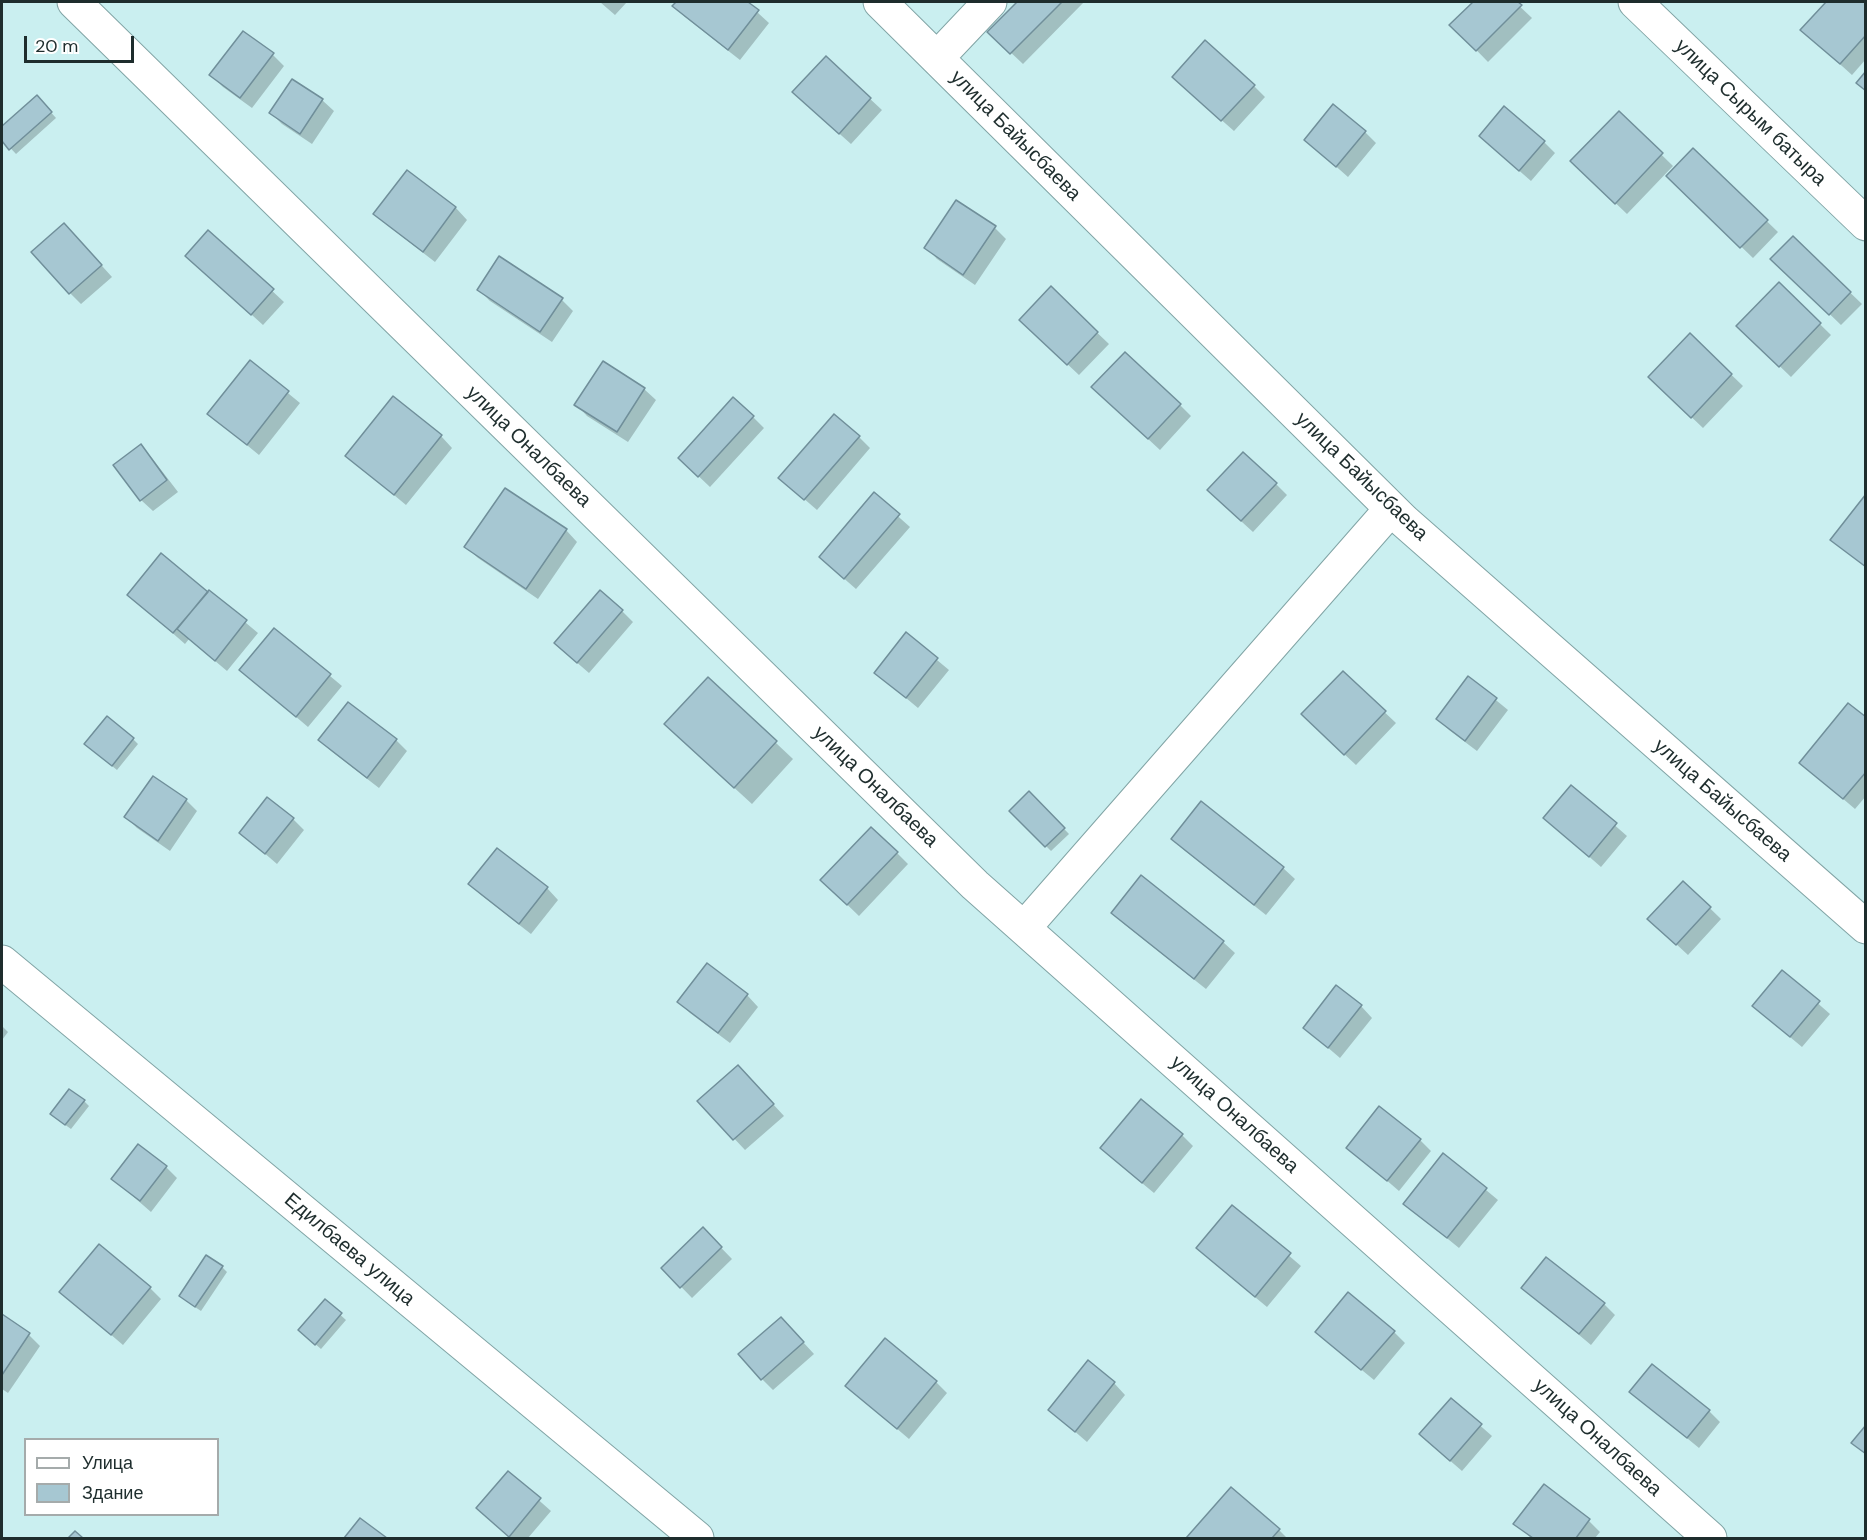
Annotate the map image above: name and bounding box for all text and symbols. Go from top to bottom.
scale bar [27,24,136,62]
text: 20 m [35,34,78,58]
street label: улица Сырым батыра [1669,35,1831,191]
street label: улица Байысбаева [945,66,1085,206]
street label: улица Оналбаева [461,381,595,513]
street label: улица Байысбаева [1290,408,1432,546]
street label: улица Оналбаева [808,721,942,853]
street label: улица Байысбаева [1648,735,1796,867]
street label: улица Оналбаева [1165,1051,1303,1179]
street label: Едилбаева улица [279,1188,419,1312]
street label: улица Оналбаева [1528,1374,1666,1502]
legend [24,1438,219,1516]
text: Улица [82,1451,133,1475]
text: Здание [82,1481,143,1505]

